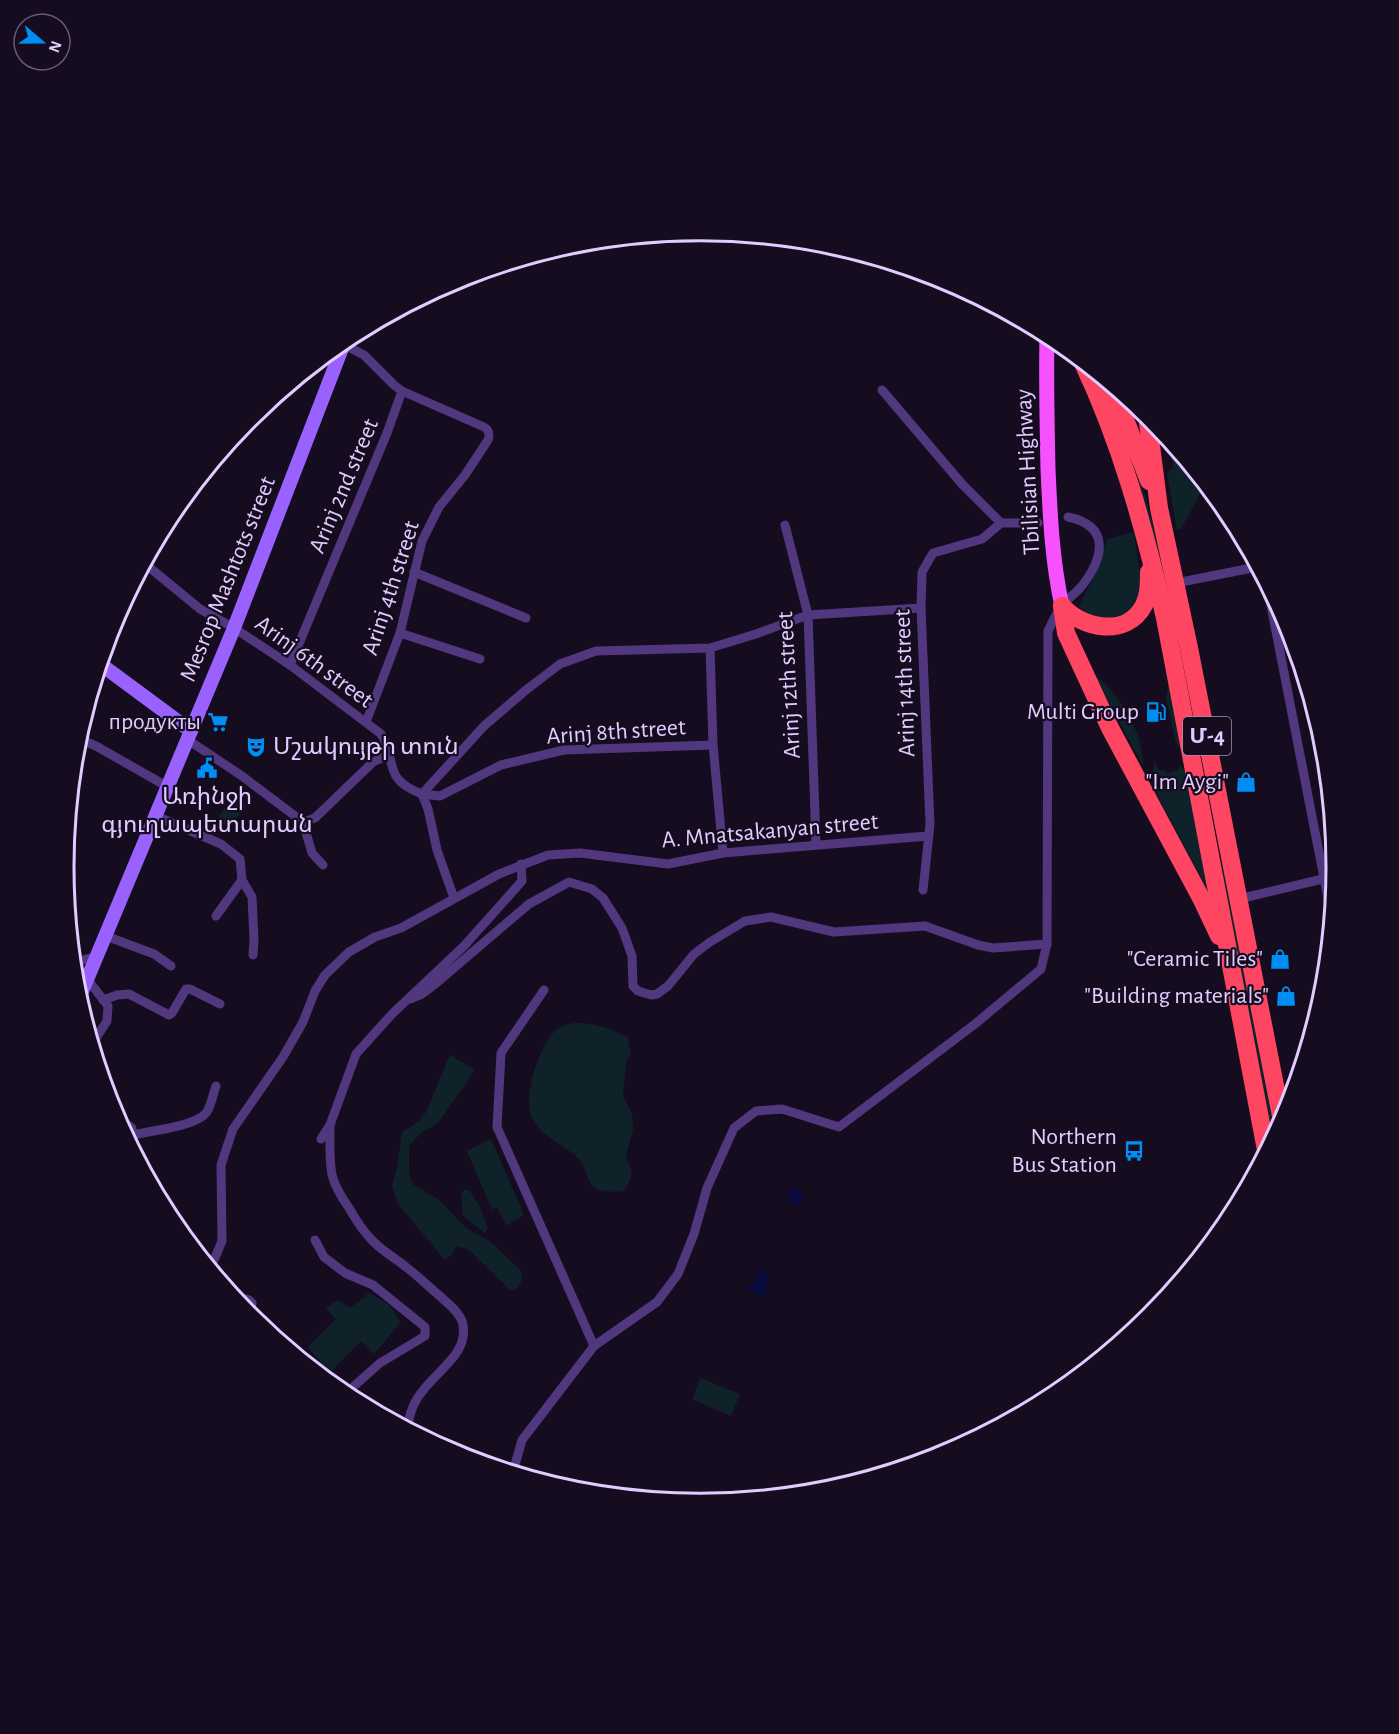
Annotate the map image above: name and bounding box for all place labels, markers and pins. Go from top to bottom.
place label: Multi Group [1027,700,1139,724]
fuel station icon: Multi Group [1144,700,1168,724]
place label: продукты [108,710,201,734]
supermarket icon: продукты [206,710,230,734]
theatre icon: Մշակույթի տուն [244,735,268,759]
place label: Մշակույթի տուն [273,735,459,760]
public building icon: Առինջի գյուղապետարան [195,756,219,780]
place label: "Im Aygi" [1146,770,1229,794]
shop icon: "Im Aygi" [1234,770,1258,794]
place label: Առինջի գյուղապետարան [101,785,313,838]
place label: "Ceramic Tiles" [1127,947,1263,971]
shop icon: "Ceramic Tiles" [1268,947,1292,971]
place label: "Building materials" [1084,984,1269,1008]
shop icon: "Building materials" [1274,984,1298,1008]
place label: Northern Bus Station [1012,1125,1117,1177]
bus stop icon: Northern Bus Station [1122,1139,1146,1163]

